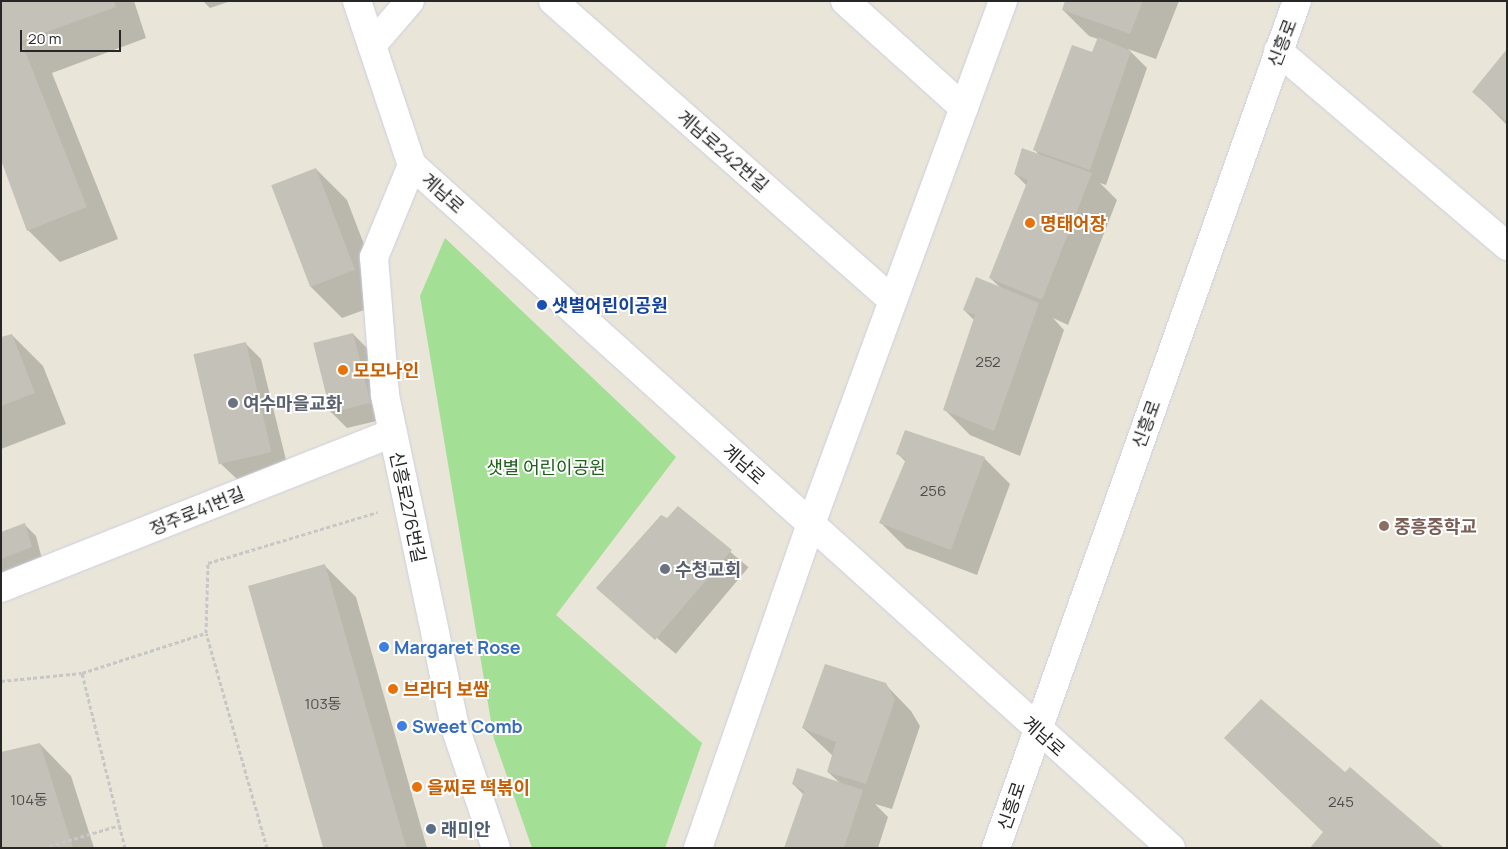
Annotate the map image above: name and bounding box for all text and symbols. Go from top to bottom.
street label: 신흥로 [1263,16,1301,70]
scale bar [22,20,124,52]
text: 20 m [28,28,61,49]
street label: 계남로242번길 [673,106,773,196]
street label: 계남로 [417,168,469,218]
place label: 명태어장 [1040,212,1106,234]
marker: 명태어장 [1024,217,1036,229]
place label: 샛별어린이공원 [552,294,668,316]
marker: 샛별어린이공원 [536,299,548,311]
house number: 252 [975,353,1001,371]
place label: 모모나인 [353,359,419,381]
marker: 모모나인 [337,364,349,376]
place label: 여수마을교화 [243,392,342,414]
marker: 여수마을교화 [227,397,239,409]
street label: 신흥로 [1127,397,1165,451]
street label: 계남로 [718,439,770,489]
street label: 신흥로276번길 [386,449,430,565]
park label: 샛별 어린이공원 [486,456,606,478]
street label: 정주로41번길 [146,482,248,540]
house number: 256 [920,482,946,500]
place label: 중흥중학교 [1394,515,1477,537]
marker: 중흥중학교 [1378,520,1390,532]
place label: 수청교회 [675,558,741,580]
marker: 수청교회 [659,563,671,575]
place label: Margaret Rose [394,636,521,658]
marker: Margaret Rose [378,641,390,653]
place label: 브라더 보쌈 [403,678,489,700]
marker: 브라더 보쌈 [387,683,399,695]
house number: 103동 [304,695,342,713]
street label: 계남로 [1018,711,1070,761]
place label: Sweet Comb [412,715,523,737]
marker: Sweet Comb [396,720,408,732]
place label: 을찌로 떡볶이 [427,776,530,798]
street label: 신흥로 [993,779,1029,833]
marker: 을찌로 떡볶이 [411,781,423,793]
house number: 104동 [10,791,48,809]
house number: 245 [1328,793,1354,811]
place label: 래미안 [441,818,491,840]
marker: 래미안 [425,823,437,835]

